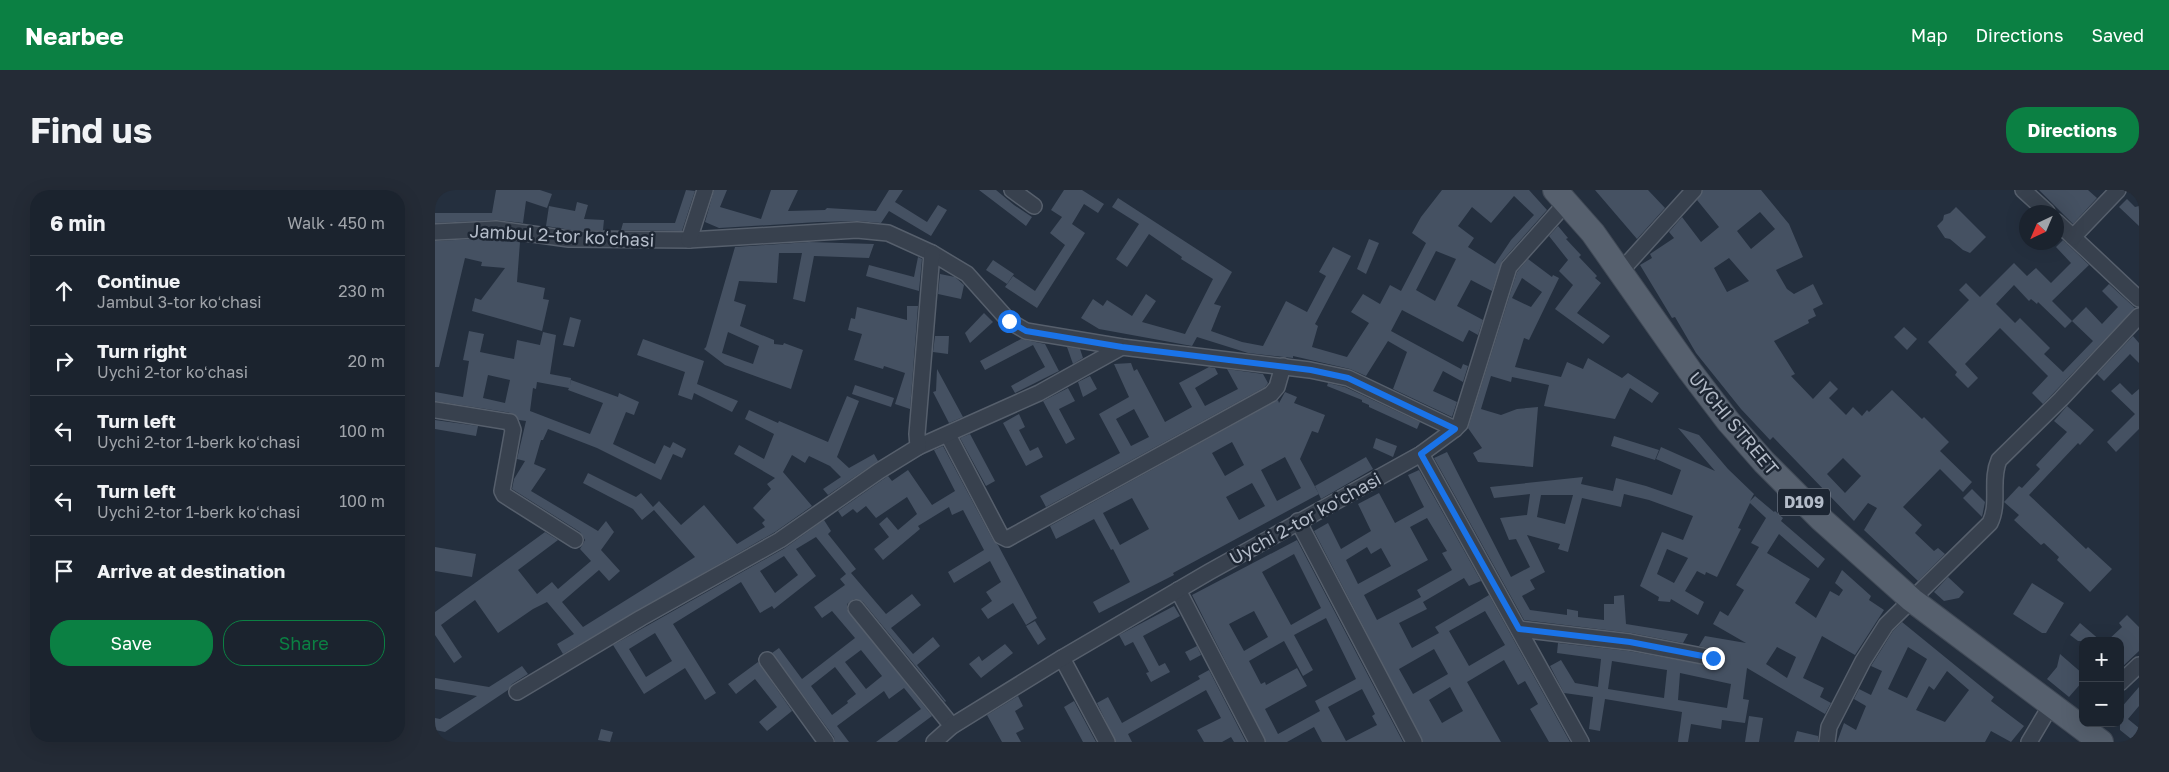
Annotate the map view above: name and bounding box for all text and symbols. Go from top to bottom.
text: Nearbee [25,21,124,50]
text: Map [1911,24,1947,46]
text: Directions [1975,24,2063,46]
text: Saved [2091,24,2144,46]
button: Directions [2006,107,2139,153]
text: Find us [30,109,152,151]
north arrow [2019,205,2064,250]
text: 6 min [50,210,105,236]
text: Walk · 450 m [287,213,385,233]
street label: Jambul 2-tor koʻchasi [469,219,655,251]
text: Continue [97,269,180,292]
icon: ahead [50,277,78,305]
text: 230 m [338,281,385,301]
text: Jambul 3-tor koʻchasi [97,292,262,312]
route start [998,310,1021,333]
text: Turn right [97,339,187,362]
icon: right [50,347,78,375]
text: 20 m [348,351,385,371]
text: Uychi 2-tor koʻchasi [97,362,248,382]
street label: UYCHI STREET [1684,367,1784,479]
text: Turn left [97,409,176,432]
icon: left [50,417,78,445]
text: 100 m [339,421,385,441]
text: Uychi 2-tor 1-berk koʻchasi [97,432,300,452]
street label: Uychi 2-tor koʻchasi [1225,467,1385,569]
text: Turn left [97,479,176,502]
icon: left [50,487,78,515]
road number: D109 [1778,488,1830,516]
text: 100 m [339,491,385,511]
text: Uychi 2-tor 1-berk koʻchasi [97,502,300,522]
icon: arrive [50,557,78,585]
text: Arrive at destination [97,559,285,582]
button: Save [50,620,213,666]
button: Share [223,620,385,666]
map controls [2079,637,2124,727]
button: + [2079,637,2124,682]
route end [1702,647,1725,670]
button: − [2079,682,2124,727]

